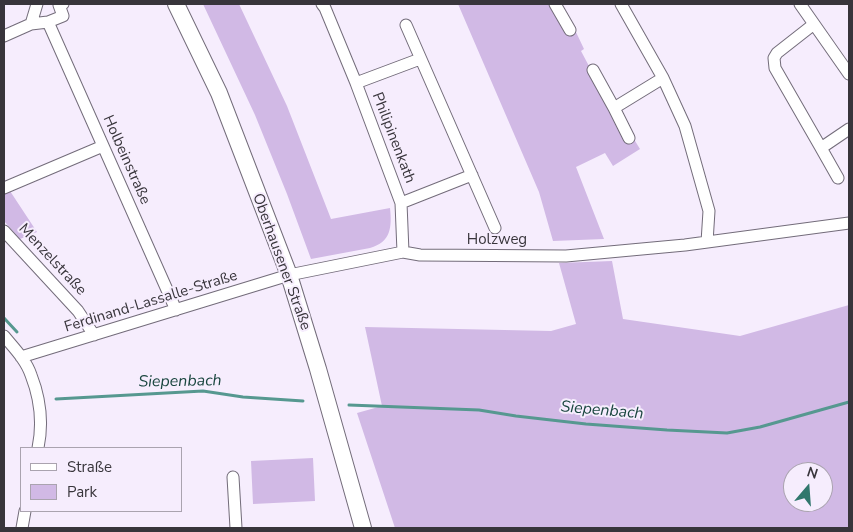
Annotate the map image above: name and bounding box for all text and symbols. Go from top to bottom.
street label: Philipinenkath [367,90,419,186]
street label: Holbeinstraße [98,113,154,207]
street label: Oberhausener Straße [248,191,314,333]
street label: Menzelstraße [14,220,90,300]
street label: Holzweg [467,231,527,249]
street label: Ferdinand-Lassalle-Straße [62,267,240,337]
water label: Siepenbach [138,372,222,392]
water label: Siepenbach [560,398,644,424]
legend [20,447,182,512]
text: Straße [67,457,112,477]
north arrow [783,462,833,512]
text: N [805,463,820,484]
text: Park [67,482,97,502]

